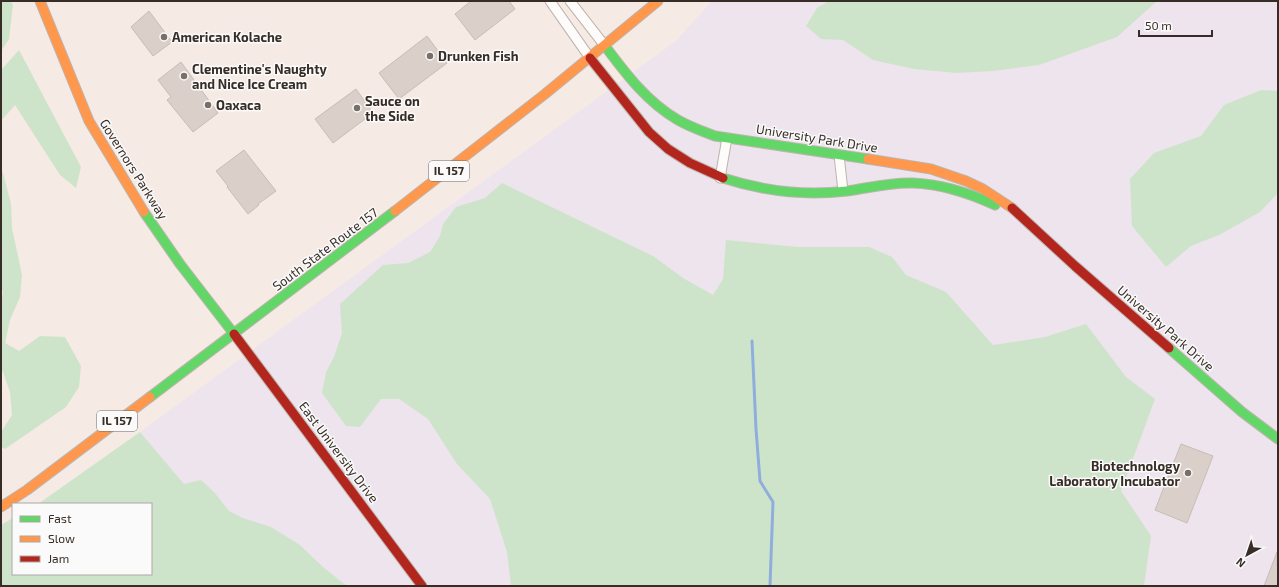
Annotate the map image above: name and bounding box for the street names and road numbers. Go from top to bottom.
street label: Governors Parkway [97,116,171,222]
street label: University Park Drive [755,120,879,156]
road number: IL 157 [429,161,469,181]
street label: South State Route 157 [269,204,381,294]
street label: University Park Drive [1114,282,1218,374]
street label: East University Drive [296,398,382,506]
road number: IL 157 [97,411,137,431]

